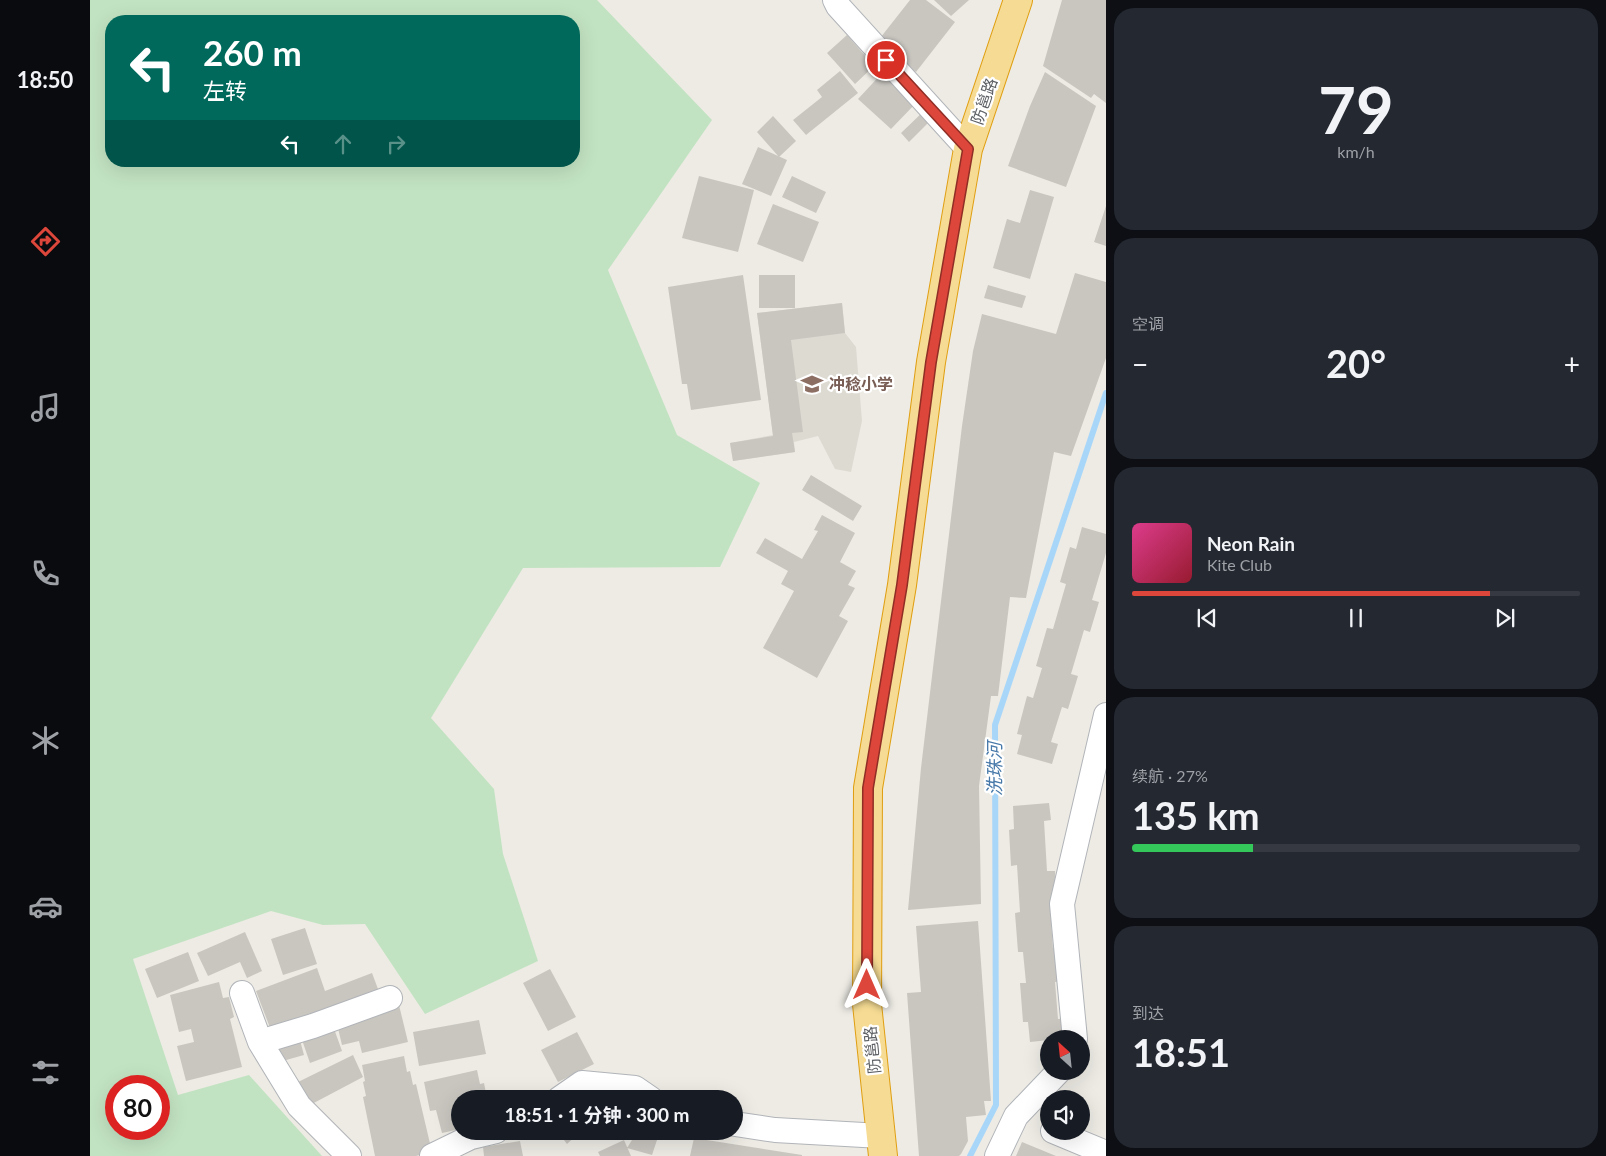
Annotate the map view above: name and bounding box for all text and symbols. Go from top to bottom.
text: 260 m [203,31,302,73]
icon: left [120,35,185,100]
pin [865,39,907,81]
icon: arrive [872,46,900,74]
text: 18:50 [17,66,73,93]
text: 79 [1318,70,1394,148]
street label: 防邕路 [967,75,1000,127]
text: 左转 [203,77,247,104]
icon: left [276,130,304,158]
icon: ahead [329,130,357,158]
icon: right [382,130,410,158]
text: km/h [1337,142,1375,161]
icon: directions [28,224,63,259]
text: 空调 [1132,314,1164,333]
text: 20° [1326,340,1386,386]
text: − [1132,347,1148,381]
text: + [1564,347,1580,381]
school or university icon: 冲稔小学 [799,371,825,397]
place label: 冲稔小学 [829,374,893,393]
icon: music [28,390,63,425]
text: Neon Rain [1207,532,1295,555]
text: Kite Club [1207,555,1272,574]
icon: phone [28,556,63,591]
icon: previous [1193,604,1221,632]
icon: pause [1342,604,1370,632]
icon: next [1491,604,1519,632]
icon: climate [28,723,63,758]
water label: 洗珠河 [983,739,1005,796]
text: 续航 · 27% [1132,766,1208,785]
text: 135 km [1132,792,1260,838]
icon: car [28,889,63,924]
position arrow [840,958,892,1010]
text: 到达 [1132,1003,1164,1022]
street label: 防邕路 [860,1025,883,1075]
text: 18:51 [1132,1029,1230,1075]
north arrow [1040,1030,1090,1080]
map controls [1040,1030,1090,1140]
icon: filters [28,1055,63,1090]
speed limit sign: 80 [105,1075,170,1140]
button: sound [1040,1090,1090,1140]
text: 18:51 · 1 分钟 · 300 m [504,1103,690,1126]

